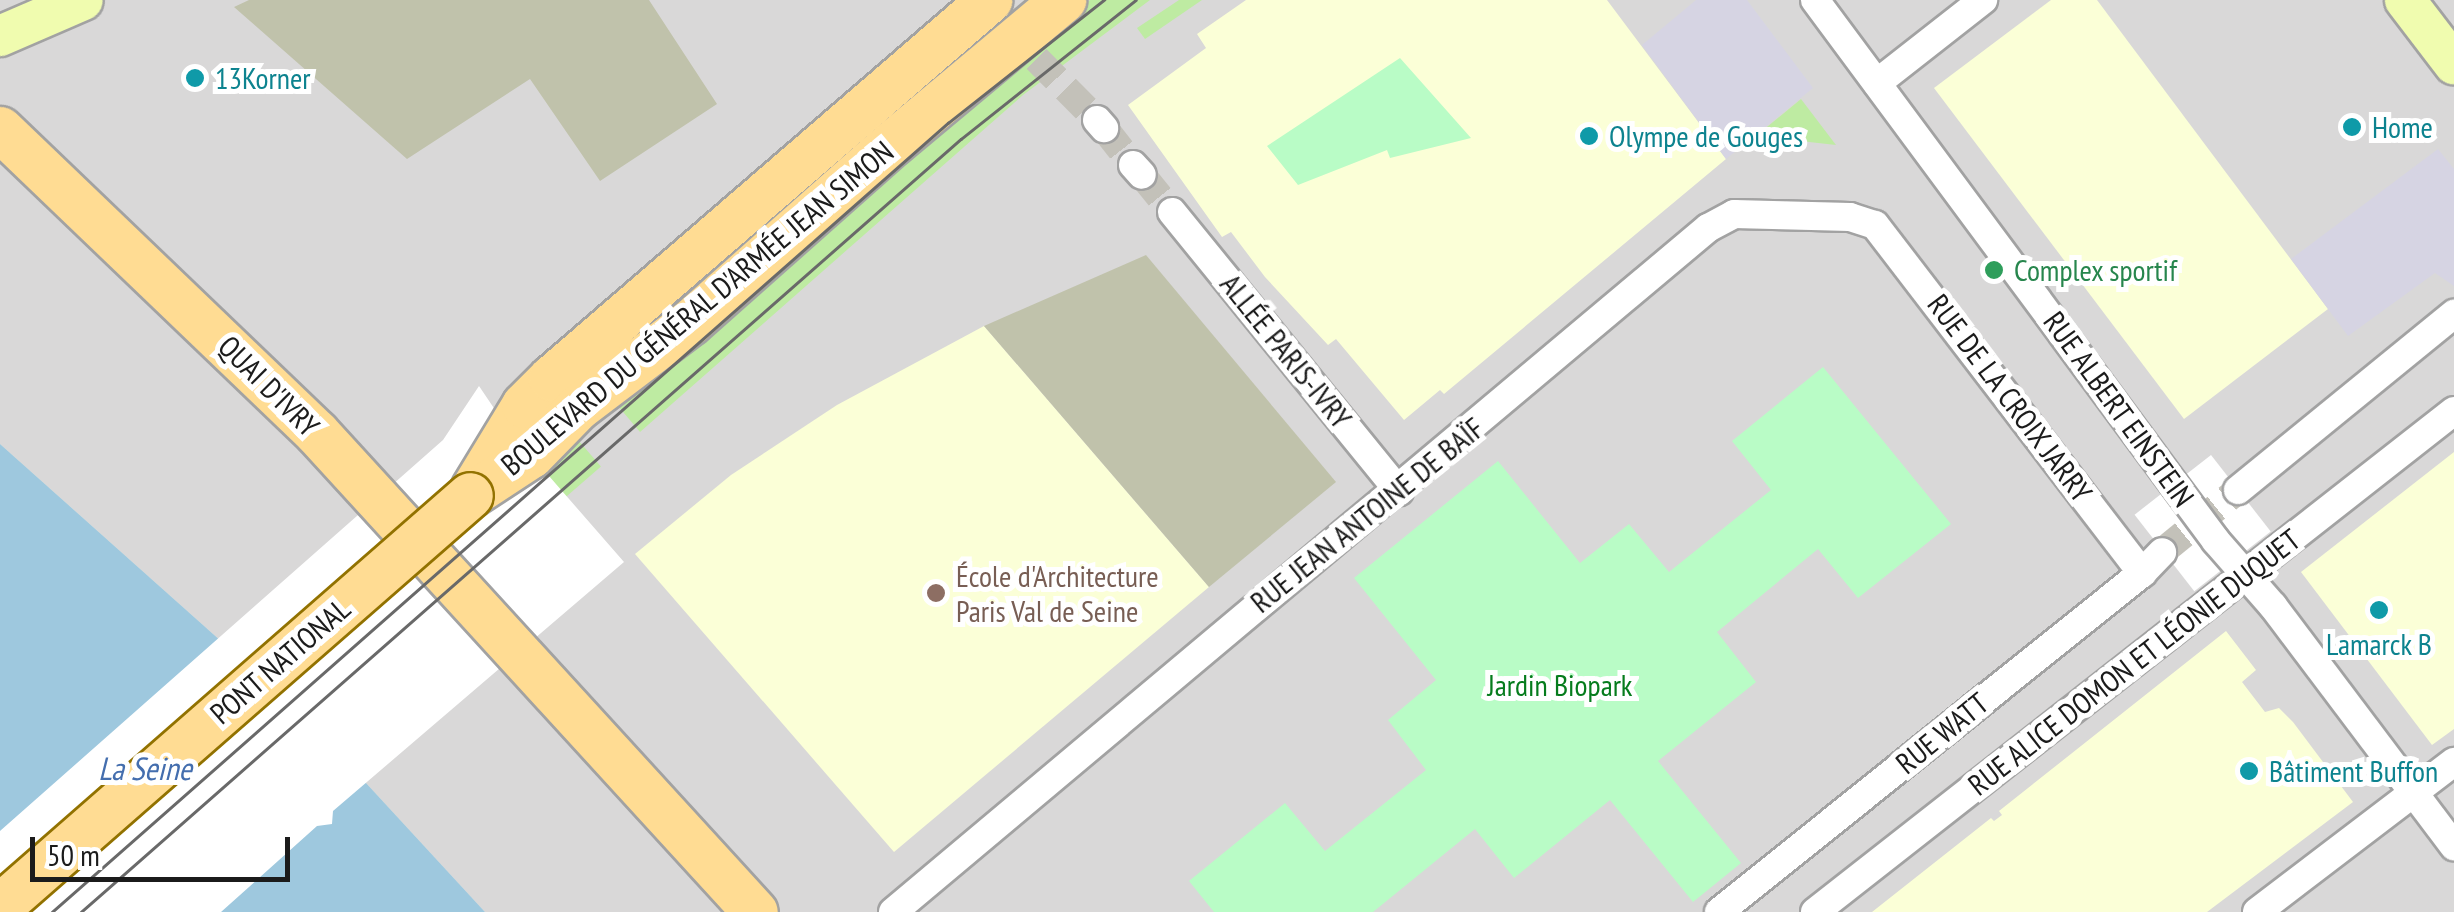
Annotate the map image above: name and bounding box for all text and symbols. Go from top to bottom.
place label: 13Korner [215,60,311,96]
marker: 13Korner [184,67,206,89]
place label: Home [2372,109,2433,145]
marker: Home [2341,116,2363,138]
place label: Olympe de Gouges [1609,118,1803,154]
marker: Olympe de Gouges [1578,125,1600,147]
street label: BOULEVARD DU GÉNÉRAL D'ARMÉE JEAN SIMON [493,133,901,483]
place label: Complex sportif [2014,252,2178,288]
marker: Complex sportif [1983,259,2005,281]
street label: ALLÉE PARIS-IVRY [1213,267,1359,435]
street label: RUE DE LA CROIX JARRY [1920,287,2100,509]
street label: RUE ALBERT EINSTEIN [2036,304,2202,514]
street label: QUAI D'IVRY [211,328,327,444]
street label: RUE JEAN ANTOINE DE BAÏF [1243,410,1491,620]
street label: RUE ALICE DOMON ET LÉONIE DUQUET [1960,521,2308,803]
place label: École d'Architecture Paris Val de Seine [956,558,1159,628]
marker: École d'Architecture Paris Val de Seine [925,582,947,604]
street label: PONT NATIONAL [203,590,357,732]
marker: Lamarck B [2368,599,2390,621]
place label: Lamarck B [2326,626,2432,662]
park label: Jardin Biopark [1488,667,1632,703]
street label: RUE WATT [1888,685,1996,781]
water label: La Seine [98,749,192,787]
place label: Bâtiment Buffon [2269,753,2438,789]
marker: Bâtiment Buffon [2238,760,2260,782]
scale bar [35,817,295,879]
text: 50 m [47,835,100,874]

